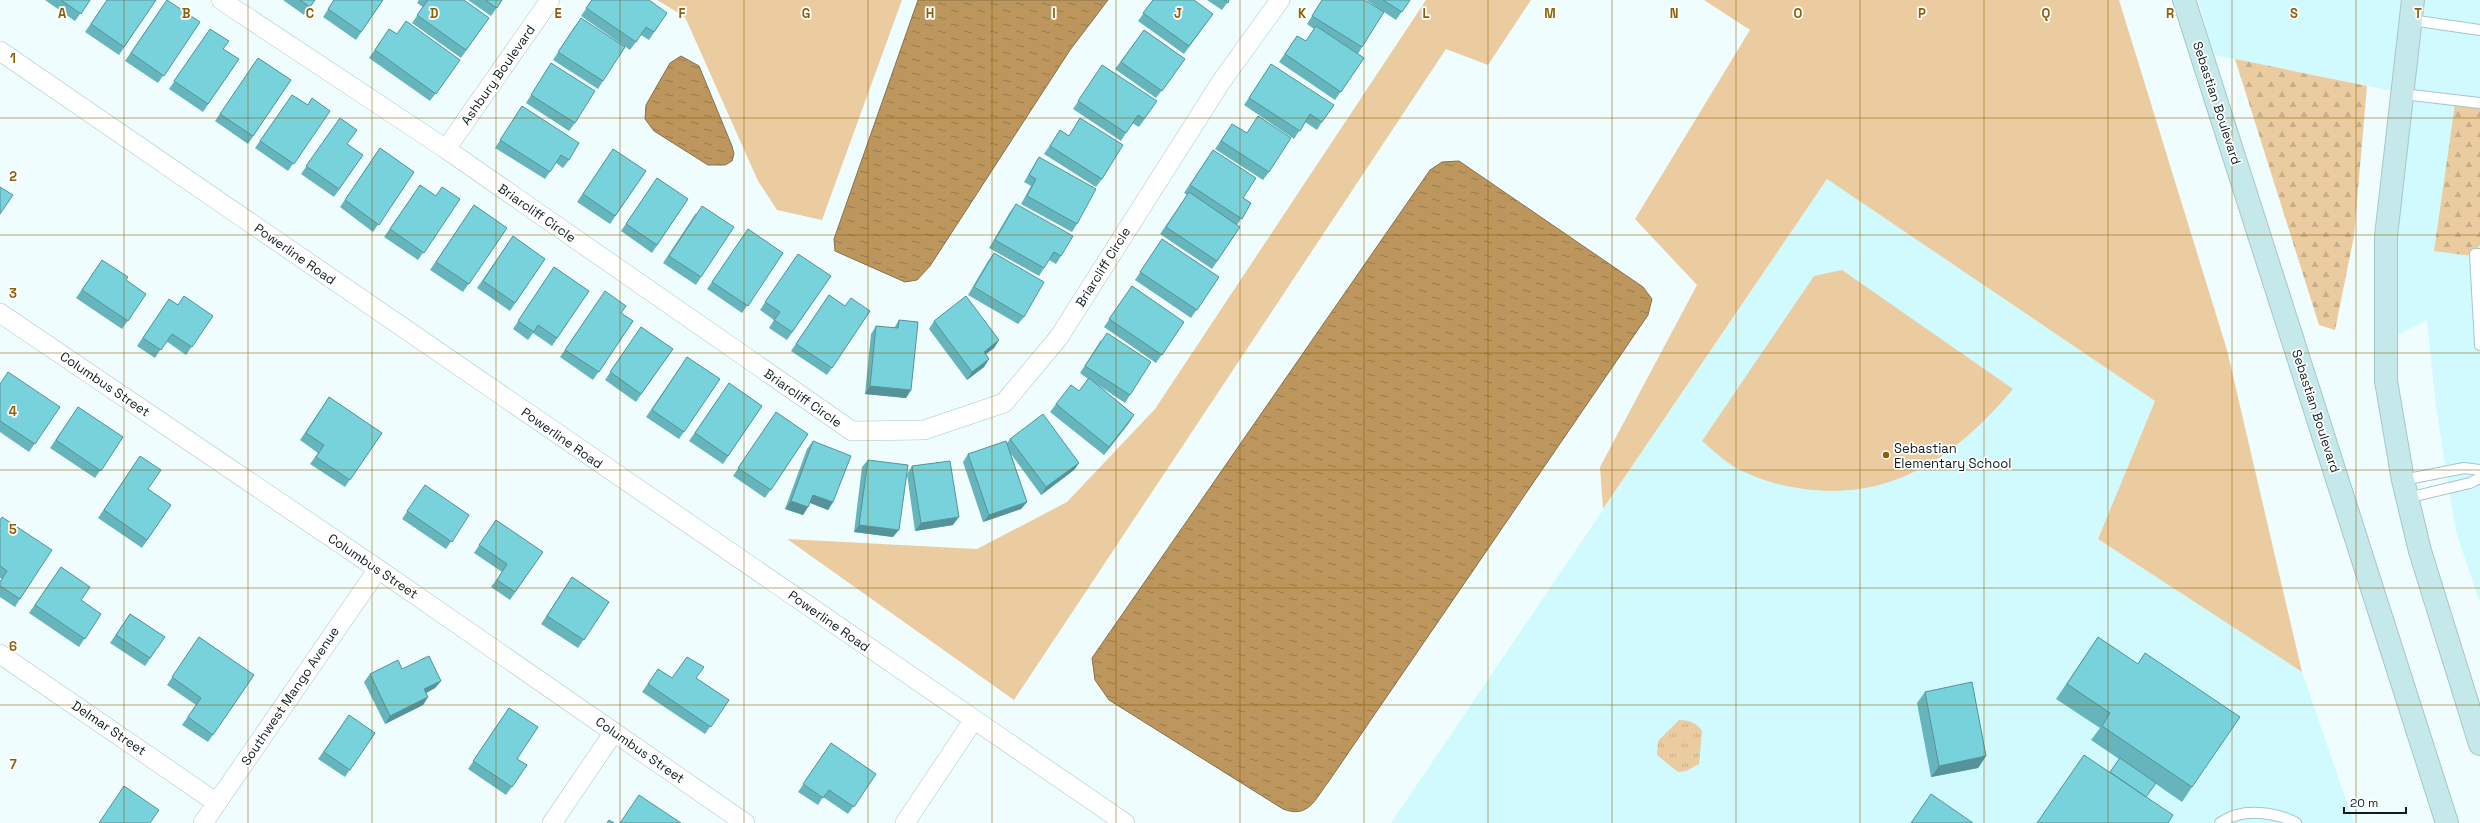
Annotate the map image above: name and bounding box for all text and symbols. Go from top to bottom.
text: A [58,5,67,22]
text: B [182,5,191,22]
text: C [306,5,314,22]
text: D [430,5,439,22]
text: E [554,5,562,22]
text: F [679,5,686,22]
text: G [802,5,810,22]
text: H [926,5,934,22]
text: I [1052,5,1056,22]
text: J [1174,5,1182,22]
text: K [1298,5,1307,22]
text: L [1422,5,1430,22]
text: M [1544,5,1556,22]
text: N [1670,5,1678,22]
text: O [1794,5,1803,22]
text: P [1918,5,1926,22]
text: Q [2042,5,2051,22]
text: R [2166,5,2174,22]
text: S [2290,5,2298,22]
text: T [2414,5,2422,22]
street label: Ashbury Boulevard [457,22,539,128]
street label: Sebastian Boulevard [2189,39,2245,167]
text: 1 [10,50,16,67]
text: 2 [9,168,17,185]
street label: Briarcliff Circle [495,180,579,246]
street label: Powerline Road [251,220,339,288]
street label: Briarcliff Circle [1072,224,1134,310]
text: 3 [9,285,17,302]
street label: Sebastian Boulevard [2288,347,2344,475]
street label: Columbus Street [57,348,153,420]
street label: Briarcliff Circle [761,365,845,431]
text: 4 [9,403,17,420]
street label: Powerline Road [518,404,606,472]
place label: Sebastian Elementary School [1894,440,2011,472]
marker: Sebastian Elementary School [1881,450,1891,460]
text: 5 [9,521,17,538]
street label: Columbus Street [325,530,421,602]
street label: Powerline Road [785,587,873,655]
street label: Southwest Mango Avenue [237,623,343,769]
text: 6 [9,638,17,655]
street label: Delmar Street [69,697,149,759]
street label: Columbus Street [592,713,688,787]
text: 7 [9,756,17,773]
scale bar [2344,789,2406,815]
text: 20 m [2350,795,2378,811]

